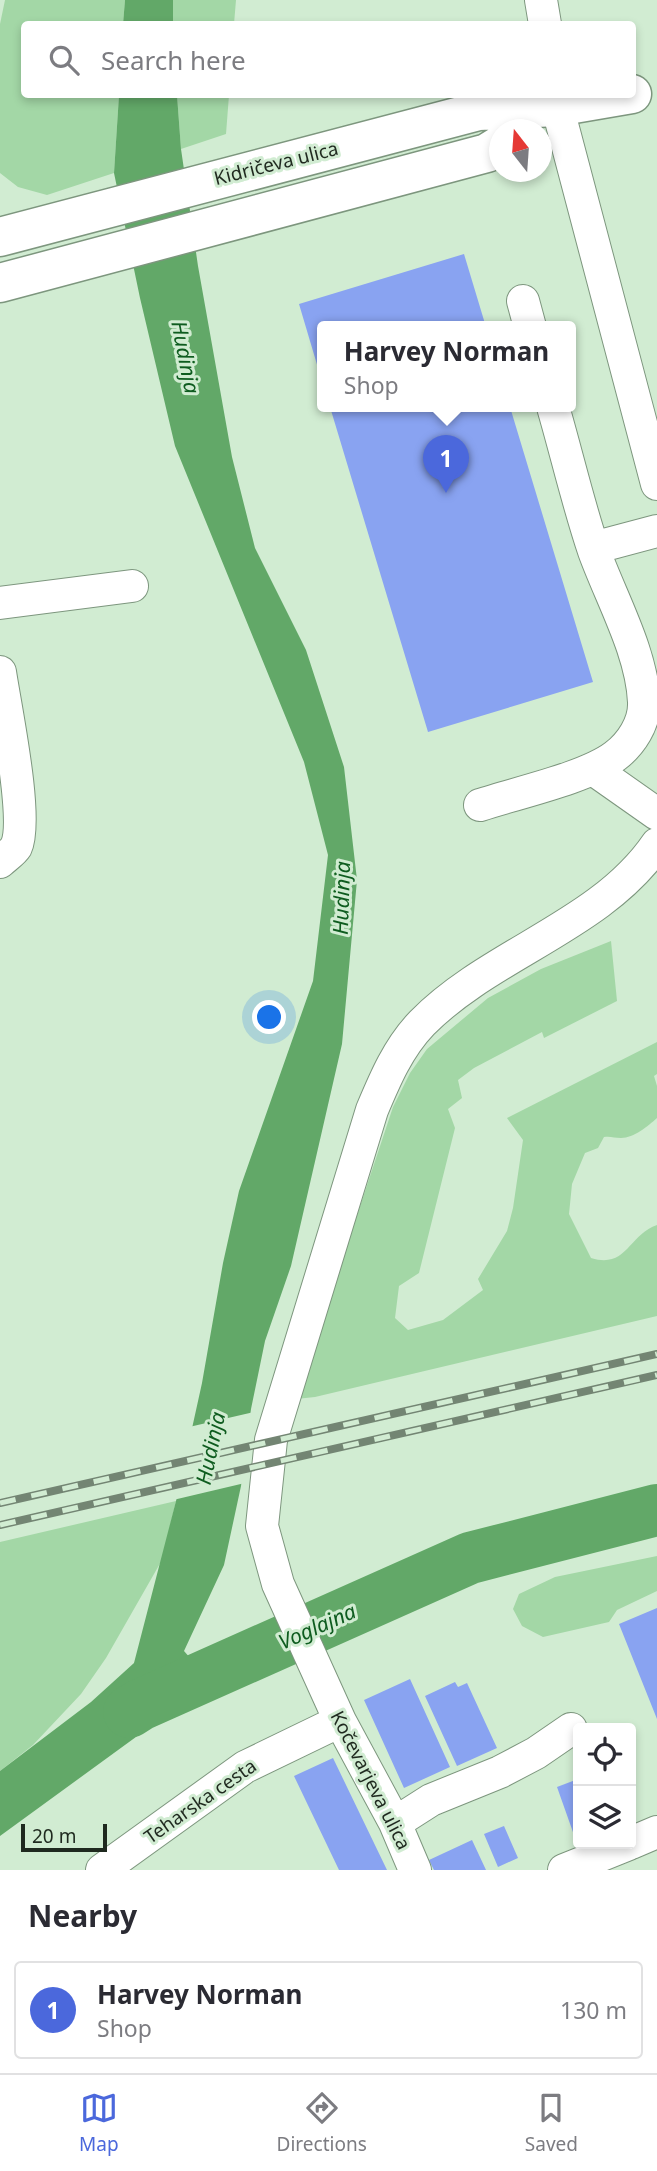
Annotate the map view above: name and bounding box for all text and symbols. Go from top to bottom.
search box [21,21,636,98]
icon: search [45,41,83,79]
text: Search here [101,42,246,78]
north arrow [489,119,552,182]
street label: Kidričeva ulica [211,135,341,191]
water label: Hudinja [165,318,207,396]
popup [317,321,576,412]
text: Harvey Norman [344,333,549,369]
text: Shop [344,369,399,401]
pin: 1 [423,435,469,493]
water label: Hudinja [326,861,356,935]
your location [252,1000,286,1034]
water label: Hudinja [189,1409,231,1487]
water label: Voglajna [274,1597,360,1655]
street label: Kočevarjeva ulica [325,1706,417,1854]
map controls [573,1723,636,1849]
button: locate [573,1723,636,1786]
street label: Teharska cesta [139,1753,261,1849]
button: layers [573,1786,636,1849]
scale bar [21,1821,107,1853]
text: 20 m [32,1823,76,1849]
text: Nearby [28,1895,137,1936]
text: Harvey Norman [97,1976,302,2012]
text: 1 [46,1994,60,2026]
text: 130 m [560,1994,627,2026]
text: Shop [97,2012,152,2044]
tab: Map [79,2089,119,2157]
tab: Directions [277,2089,367,2157]
tab: Saved [525,2089,578,2157]

